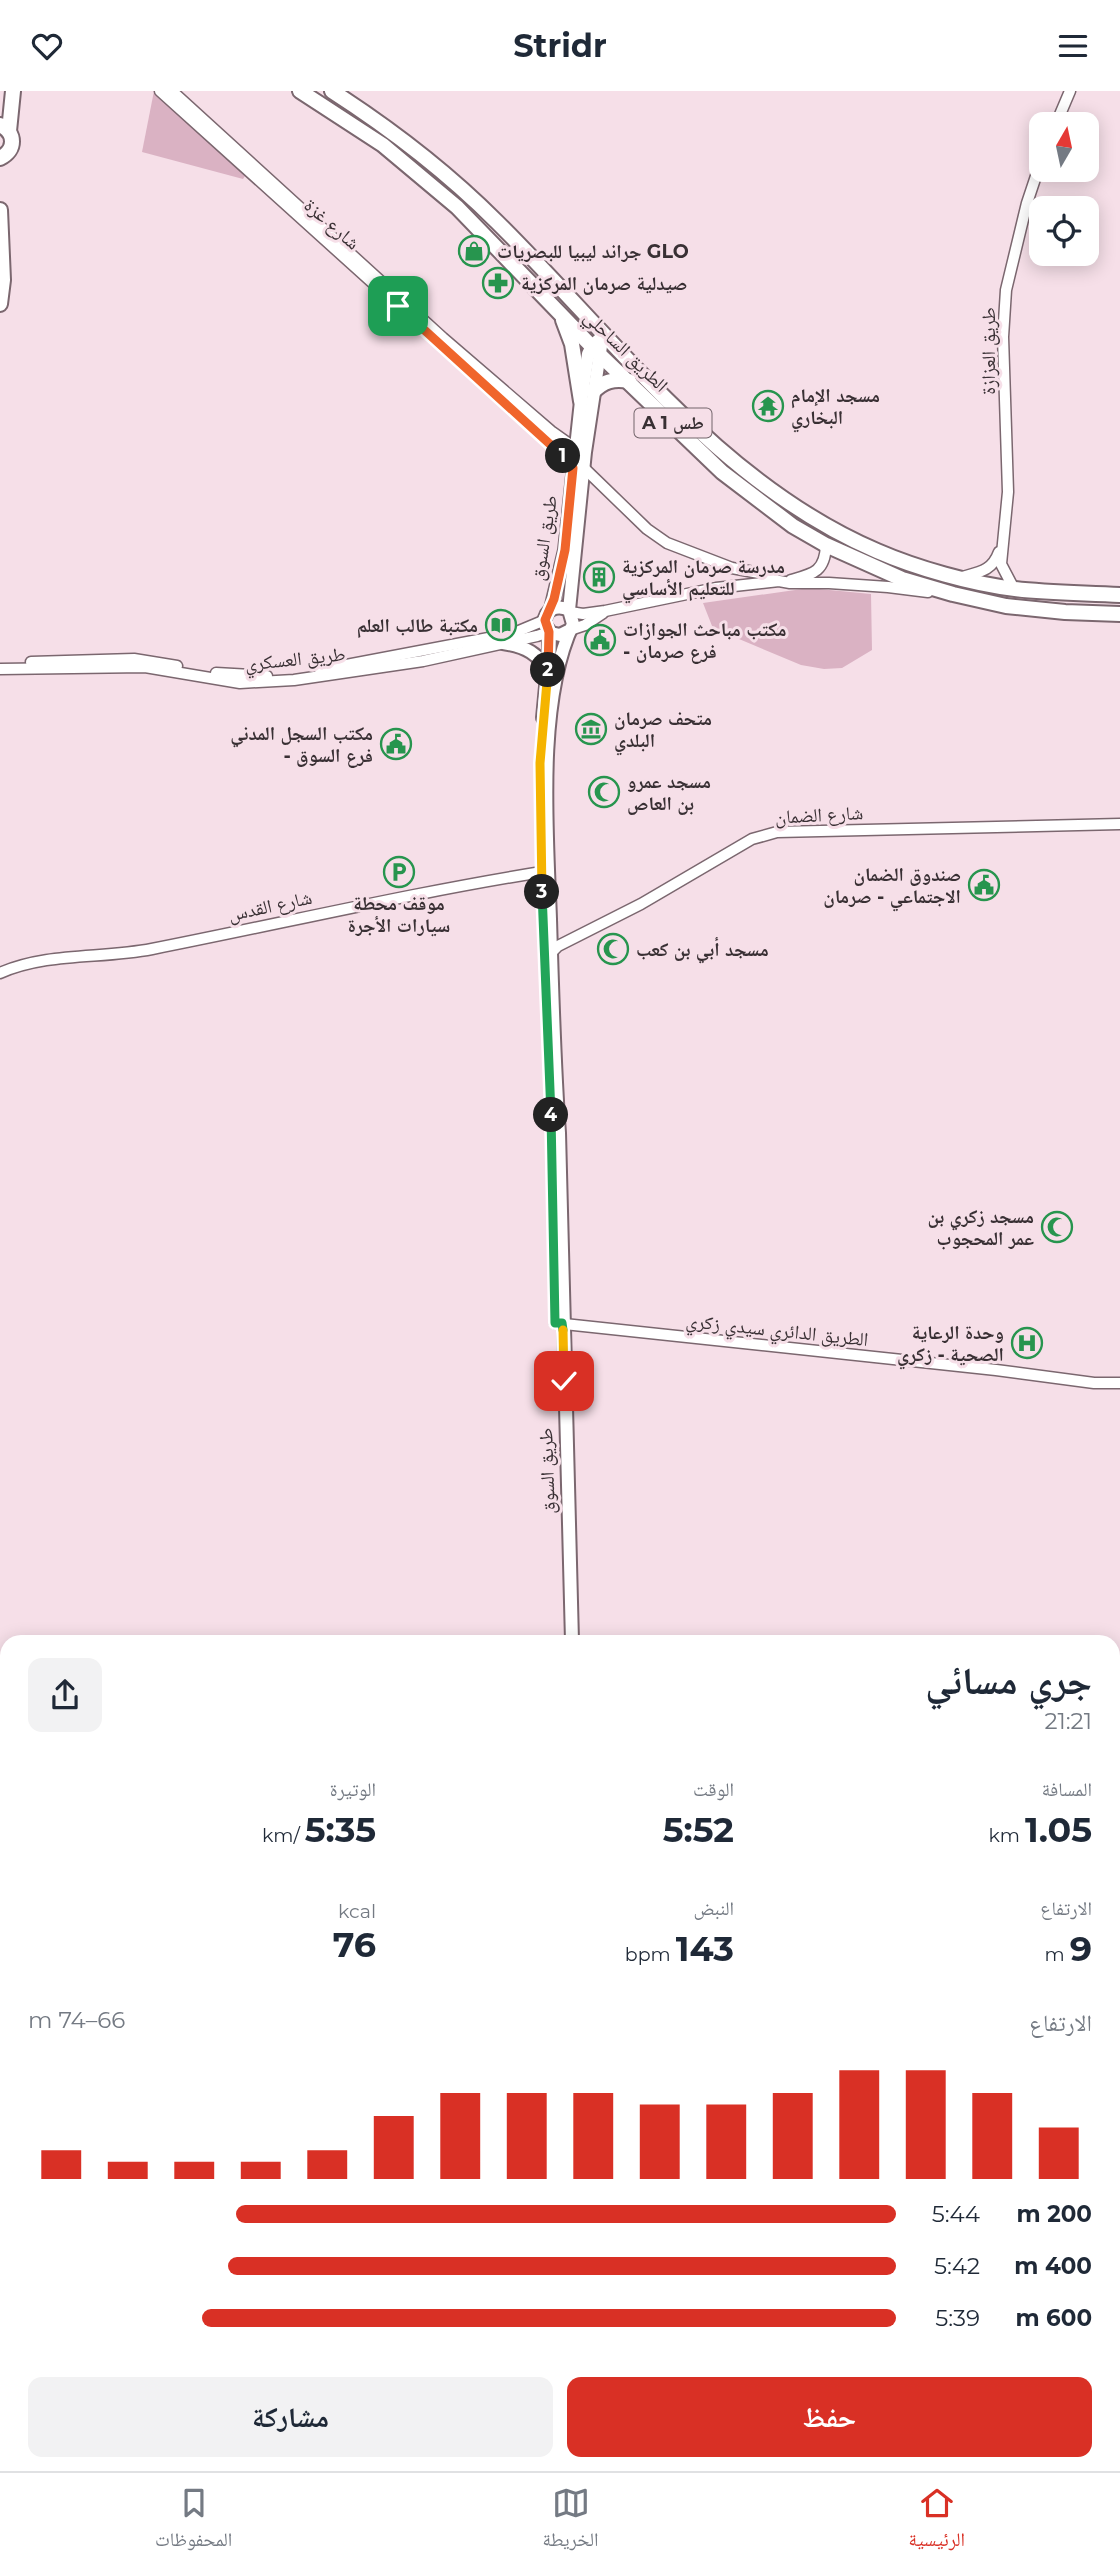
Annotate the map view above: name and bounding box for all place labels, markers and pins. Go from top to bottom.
shop icon: جراند ليبيا للبصريات GLO [457,234,491,268]
place label: جراند ليبيا للبصريات GLO [497,240,689,263]
pharmacy icon: صيدلية صرمان المركزية [481,266,515,300]
place label: صيدلية صرمان المركزية [521,272,687,295]
pin [368,276,428,336]
place label: مسجد الإمام البخاري [791,384,880,432]
temple icon: مسجد الإمام البخاري [751,389,785,423]
pin: 1 [546,439,580,473]
place label: مدرسة صرمان المركزية للتعليم الأساسي [622,555,785,603]
building icon: مدرسة صرمان المركزية للتعليم الأساسي [582,560,616,594]
library icon: مكتبة طالب العلم [484,608,518,642]
place label: مكتبة طالب العلم [357,614,478,638]
place label: مكتب مباحث الجوازات - فرع صرمان [623,618,786,664]
public building icon: مكتب مباحث الجوازات - فرع صرمان [583,623,617,657]
pin: 2 [530,653,566,687]
place label: متحف صرمان البلدي [614,707,712,755]
museum icon: متحف صرمان البلدي [574,712,608,746]
place label: مكتب السجل المدني - فرع السوق [230,722,373,768]
public building icon: مكتب السجل المدني - فرع السوق [379,727,413,761]
place label: مسجد عمرو بن العاص [627,770,711,815]
mosque icon: مسجد عمرو بن العاص [587,775,621,809]
parking icon: موقف محطة سيارات الأجرة [382,855,416,889]
place label: صندوق الضمان الاجتماعي - صرمان [823,863,961,911]
public building icon: صندوق الضمان الاجتماعي - صرمان [967,868,1001,902]
pin: 3 [524,875,560,909]
place label: موقف محطة سيارات الأجرة [348,892,450,937]
mosque icon: مسجد أبي بن كعب [596,932,630,966]
place label: مسجد أبي بن كعب [636,937,769,964]
pin: 4 [534,1097,568,1133]
place label: مسجد زكري بن عمر المحجوب [928,1205,1034,1250]
mosque icon: مسجد زكري بن عمر المحجوب [1040,1210,1074,1244]
place label: وحدة الرعاية الصحية - زكري [897,1321,1004,1369]
hospital icon: وحدة الرعاية الصحية - زكري [1010,1326,1044,1360]
pin [534,1351,594,1411]

